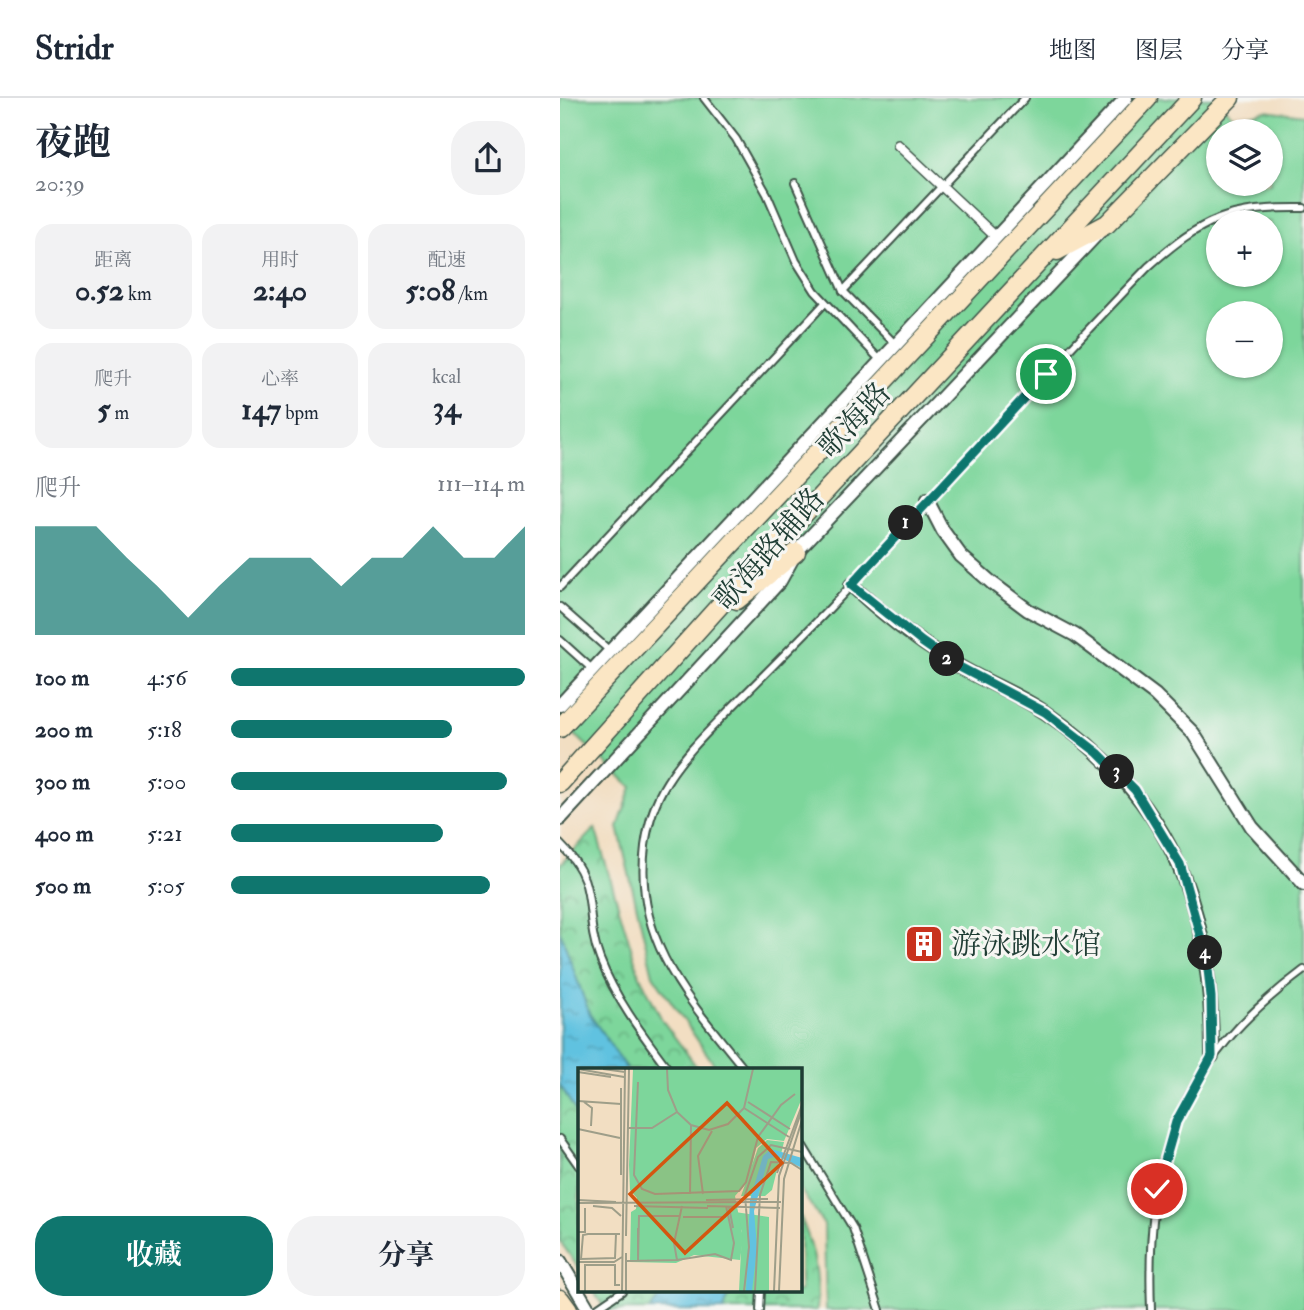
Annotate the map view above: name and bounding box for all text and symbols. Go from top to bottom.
text: Stridr [35,28,114,69]
text: 地图 [1049,35,1097,66]
text: 图层 [1135,35,1183,66]
text: 分享 [1221,35,1269,66]
text: 夜跑 [35,119,111,167]
map controls [1206,119,1283,378]
button: layers [1206,119,1283,196]
button: share [451,121,525,195]
text: 20:39 [35,169,85,198]
button: + [1206,210,1283,287]
text: 距离 [94,248,132,272]
text: 用时 [261,248,299,272]
text: 配速 [428,248,466,272]
text: 0.52 [75,272,124,309]
text: 2:40 [253,272,307,309]
text: 5:08 [405,272,455,309]
text: km [124,282,152,306]
text: /km [455,282,488,306]
button: − [1206,301,1283,378]
pin [1016,344,1076,404]
icon: arrive [1027,355,1065,393]
text: kcal [432,365,461,389]
text: 爬升 [94,367,132,391]
text: 心率 [261,367,299,391]
street label: 歌海路 [810,375,899,466]
text: 34 [433,389,460,426]
text: 5 [97,391,111,428]
text: 147 [241,391,281,428]
text: m [111,401,129,425]
text: bpm [281,401,319,425]
text: 111–114 m [437,469,525,498]
text: 爬升 [35,473,81,502]
street label: 歌海路辅路 [706,481,833,618]
pin: 1 [888,506,924,540]
text: 1 [902,510,909,534]
pin: 2 [930,642,964,676]
text: 2 [942,646,951,670]
text: 100 m [35,663,89,692]
text: 4:56 [147,663,187,692]
text: 200 m [35,715,93,744]
text: 5:18 [147,715,182,744]
pin: 3 [1100,754,1134,790]
text: 3 [1113,759,1120,783]
text: 300 m [35,767,90,796]
text: 5:00 [147,767,186,796]
text: 400 m [35,819,94,848]
text: 5:21 [147,819,183,848]
text: 500 m [35,871,91,900]
text: 5:05 [147,871,185,900]
building icon: 游泳跳水馆 [903,923,945,965]
place label: 游泳跳水馆 [951,926,1101,963]
pin: 4 [1188,936,1222,970]
text: 4 [1199,940,1210,964]
inset map [578,1068,802,1292]
pin [1127,1159,1187,1219]
icon: check [1138,1170,1176,1208]
button: 收藏 [35,1216,273,1296]
button: 分享 [287,1216,525,1296]

